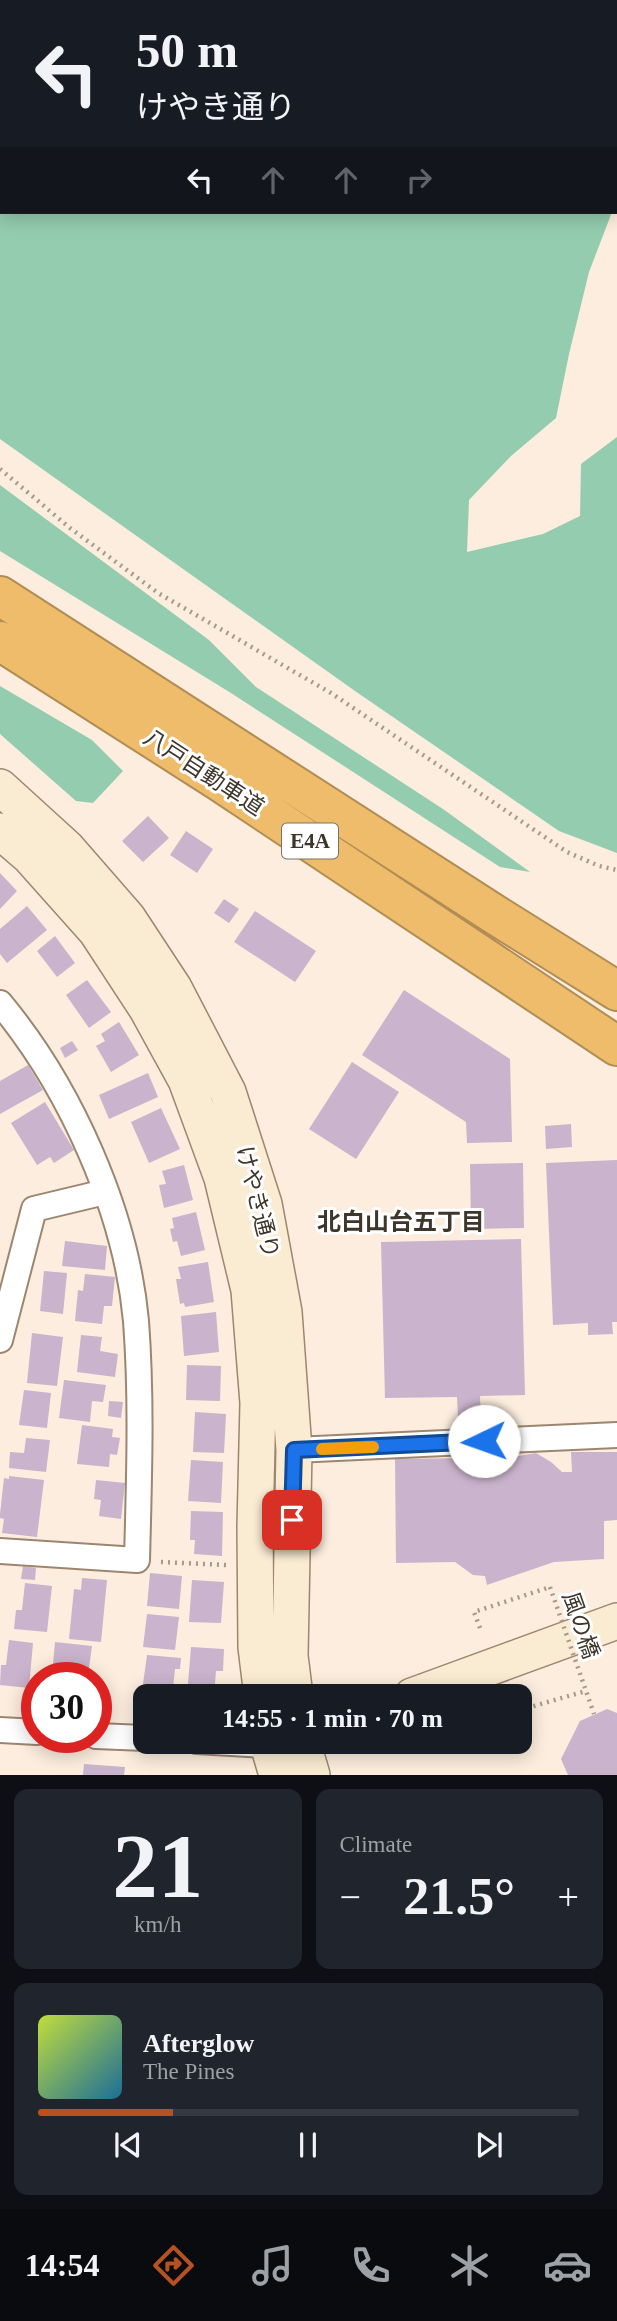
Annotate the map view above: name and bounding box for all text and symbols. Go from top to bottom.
text: 50 m [136,23,238,78]
icon: left [21,28,112,119]
text: けやき通り [136,89,296,125]
icon: left [181,161,219,199]
icon: ahead [254,161,292,199]
icon: ahead [327,161,365,199]
icon: right [400,161,438,199]
street label: 八戸自動車道 [139,724,268,820]
road number: E4A [282,824,338,858]
street label: けやき通り [231,1143,284,1261]
district label: 北白山台五丁目 [317,1209,485,1235]
position arrow [447,1404,521,1478]
pin [262,1490,322,1550]
icon: arrive [273,1501,311,1539]
street label: 風の橋 [557,1588,604,1662]
speed limit sign: 30 [21,1662,112,1753]
text: 14:55 · 1 min · 70 m [222,1704,443,1733]
text: 21 [112,1816,203,1917]
text: Climate [340,1832,412,1857]
text: 21.5° [403,1868,515,1925]
text: − [340,1876,361,1918]
text: + [558,1876,579,1918]
text: km/h [134,1912,181,1937]
text: Afterglow [143,2029,254,2058]
text: The Pines [143,2059,234,2084]
icon: previous [109,2126,147,2164]
icon: pause [289,2126,327,2164]
icon: next [470,2126,508,2164]
icon: directions [149,2241,198,2290]
icon: music [248,2241,297,2290]
icon: phone [346,2241,395,2290]
icon: climate [445,2241,494,2290]
icon: car [543,2241,592,2290]
text: 14:54 [25,2247,99,2283]

